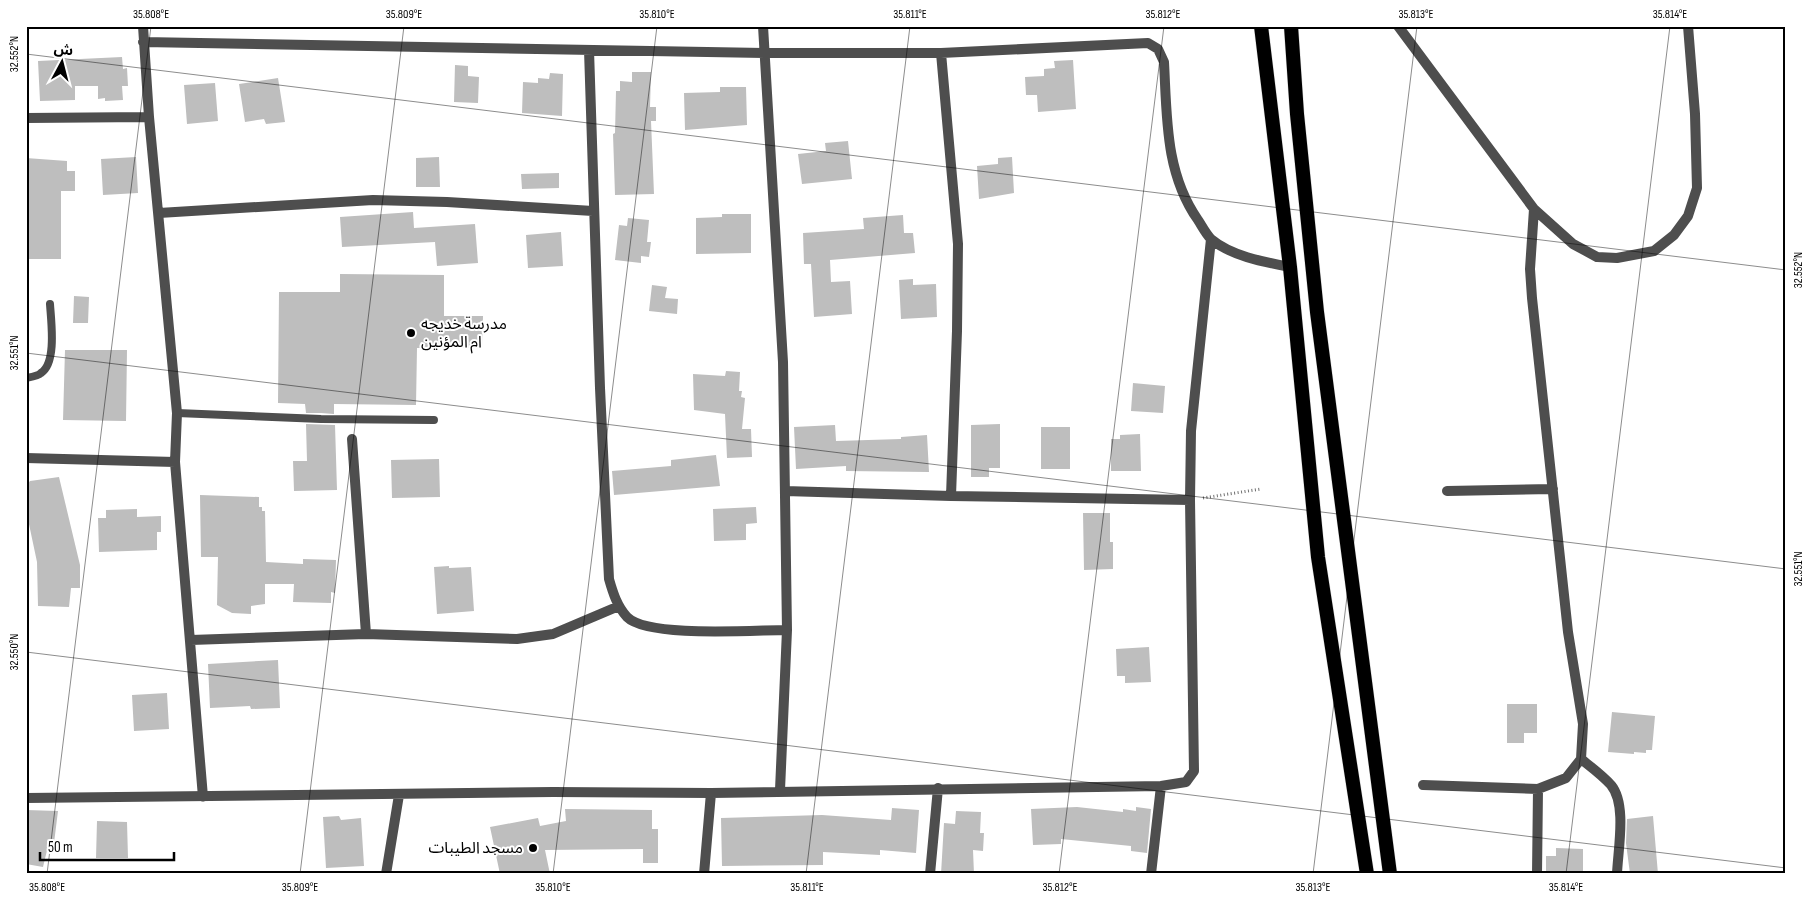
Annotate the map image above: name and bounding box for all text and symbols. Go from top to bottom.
text: 35.808°E [133,7,169,22]
text: 35.809°E [386,7,422,22]
text: 35.810°E [639,7,675,22]
text: 35.811°E [893,7,927,22]
text: 35.812°E [1145,7,1181,22]
text: 35.813°E [1398,7,1434,22]
text: 35.814°E [1653,7,1687,22]
text: 32.552°N [7,36,22,72]
north arrow [38,38,88,88]
text: ش [53,40,74,59]
text: 32.552°N [1791,252,1806,288]
place label: مدرسة خديجه ام المؤنين [421,315,507,354]
marker: مدرسة خديجه ام المؤنين [405,327,417,339]
text: 32.551°N [7,335,22,371]
text: 32.551°N [1791,551,1806,587]
text: 32.550°N [7,634,22,670]
scale bar [40,830,174,862]
text: 50 m [48,838,73,857]
place label: مسجد الطيبات [428,839,523,858]
marker: مسجد الطيبات [527,842,539,854]
text: 35.808°E [29,880,65,895]
text: 35.809°E [282,880,318,895]
text: 35.810°E [535,880,571,895]
text: 35.811°E [790,880,824,895]
text: 35.812°E [1042,880,1078,895]
text: 35.813°E [1295,880,1331,895]
text: 35.814°E [1549,880,1583,895]

